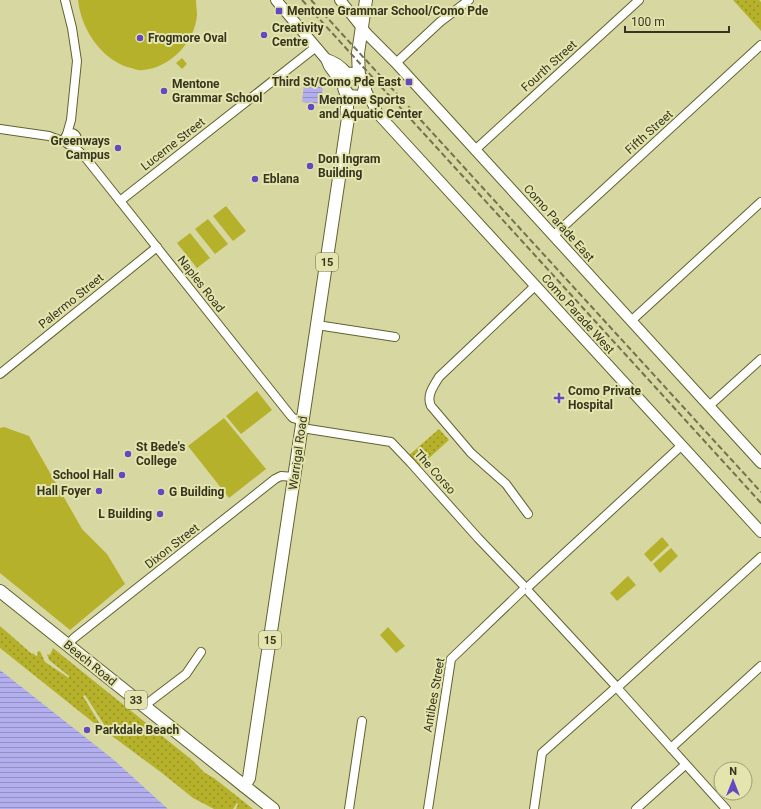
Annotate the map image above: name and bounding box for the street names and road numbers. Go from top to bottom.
street label: Fourth Street [518,37,580,94]
street label: Fifth Street [622,107,676,157]
street label: Lucerne Street [138,115,208,173]
street label: Como Parade East [521,182,597,265]
street label: Naples Road [175,253,227,315]
road number: 15 [316,253,338,271]
street label: Palermo Street [36,271,106,331]
street label: Como Parade West [539,271,618,357]
street label: Warrigal Road [286,415,310,491]
street label: The Corso [411,447,459,497]
street label: Dixon Street [142,521,202,571]
road number: 15 [259,631,281,649]
street label: Beach Road [61,637,119,689]
street label: Antibes Street [421,657,447,733]
road number: 33 [125,691,147,709]

